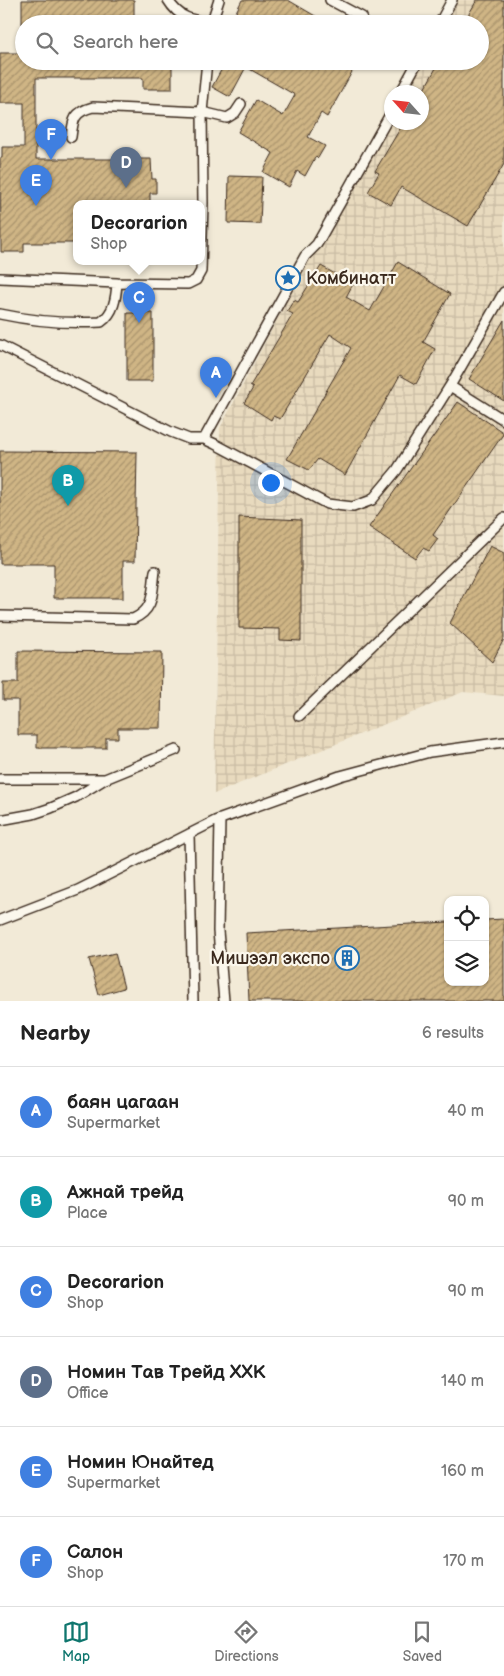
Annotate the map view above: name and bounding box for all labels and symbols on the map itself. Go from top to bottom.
north arrow [384,85,429,130]
pin: F [35,119,67,160]
pin: D [110,147,142,188]
pin: E [20,165,52,206]
place icon: Комбинатт [275,265,301,291]
place label: Комбинатт [306,268,397,289]
pin: C [123,282,155,323]
pin: A [200,357,232,398]
pin: B [52,465,84,506]
your location [258,470,284,496]
building icon: Мишээл экспо [334,945,360,971]
place label: Мишээл экспо [210,948,330,969]

